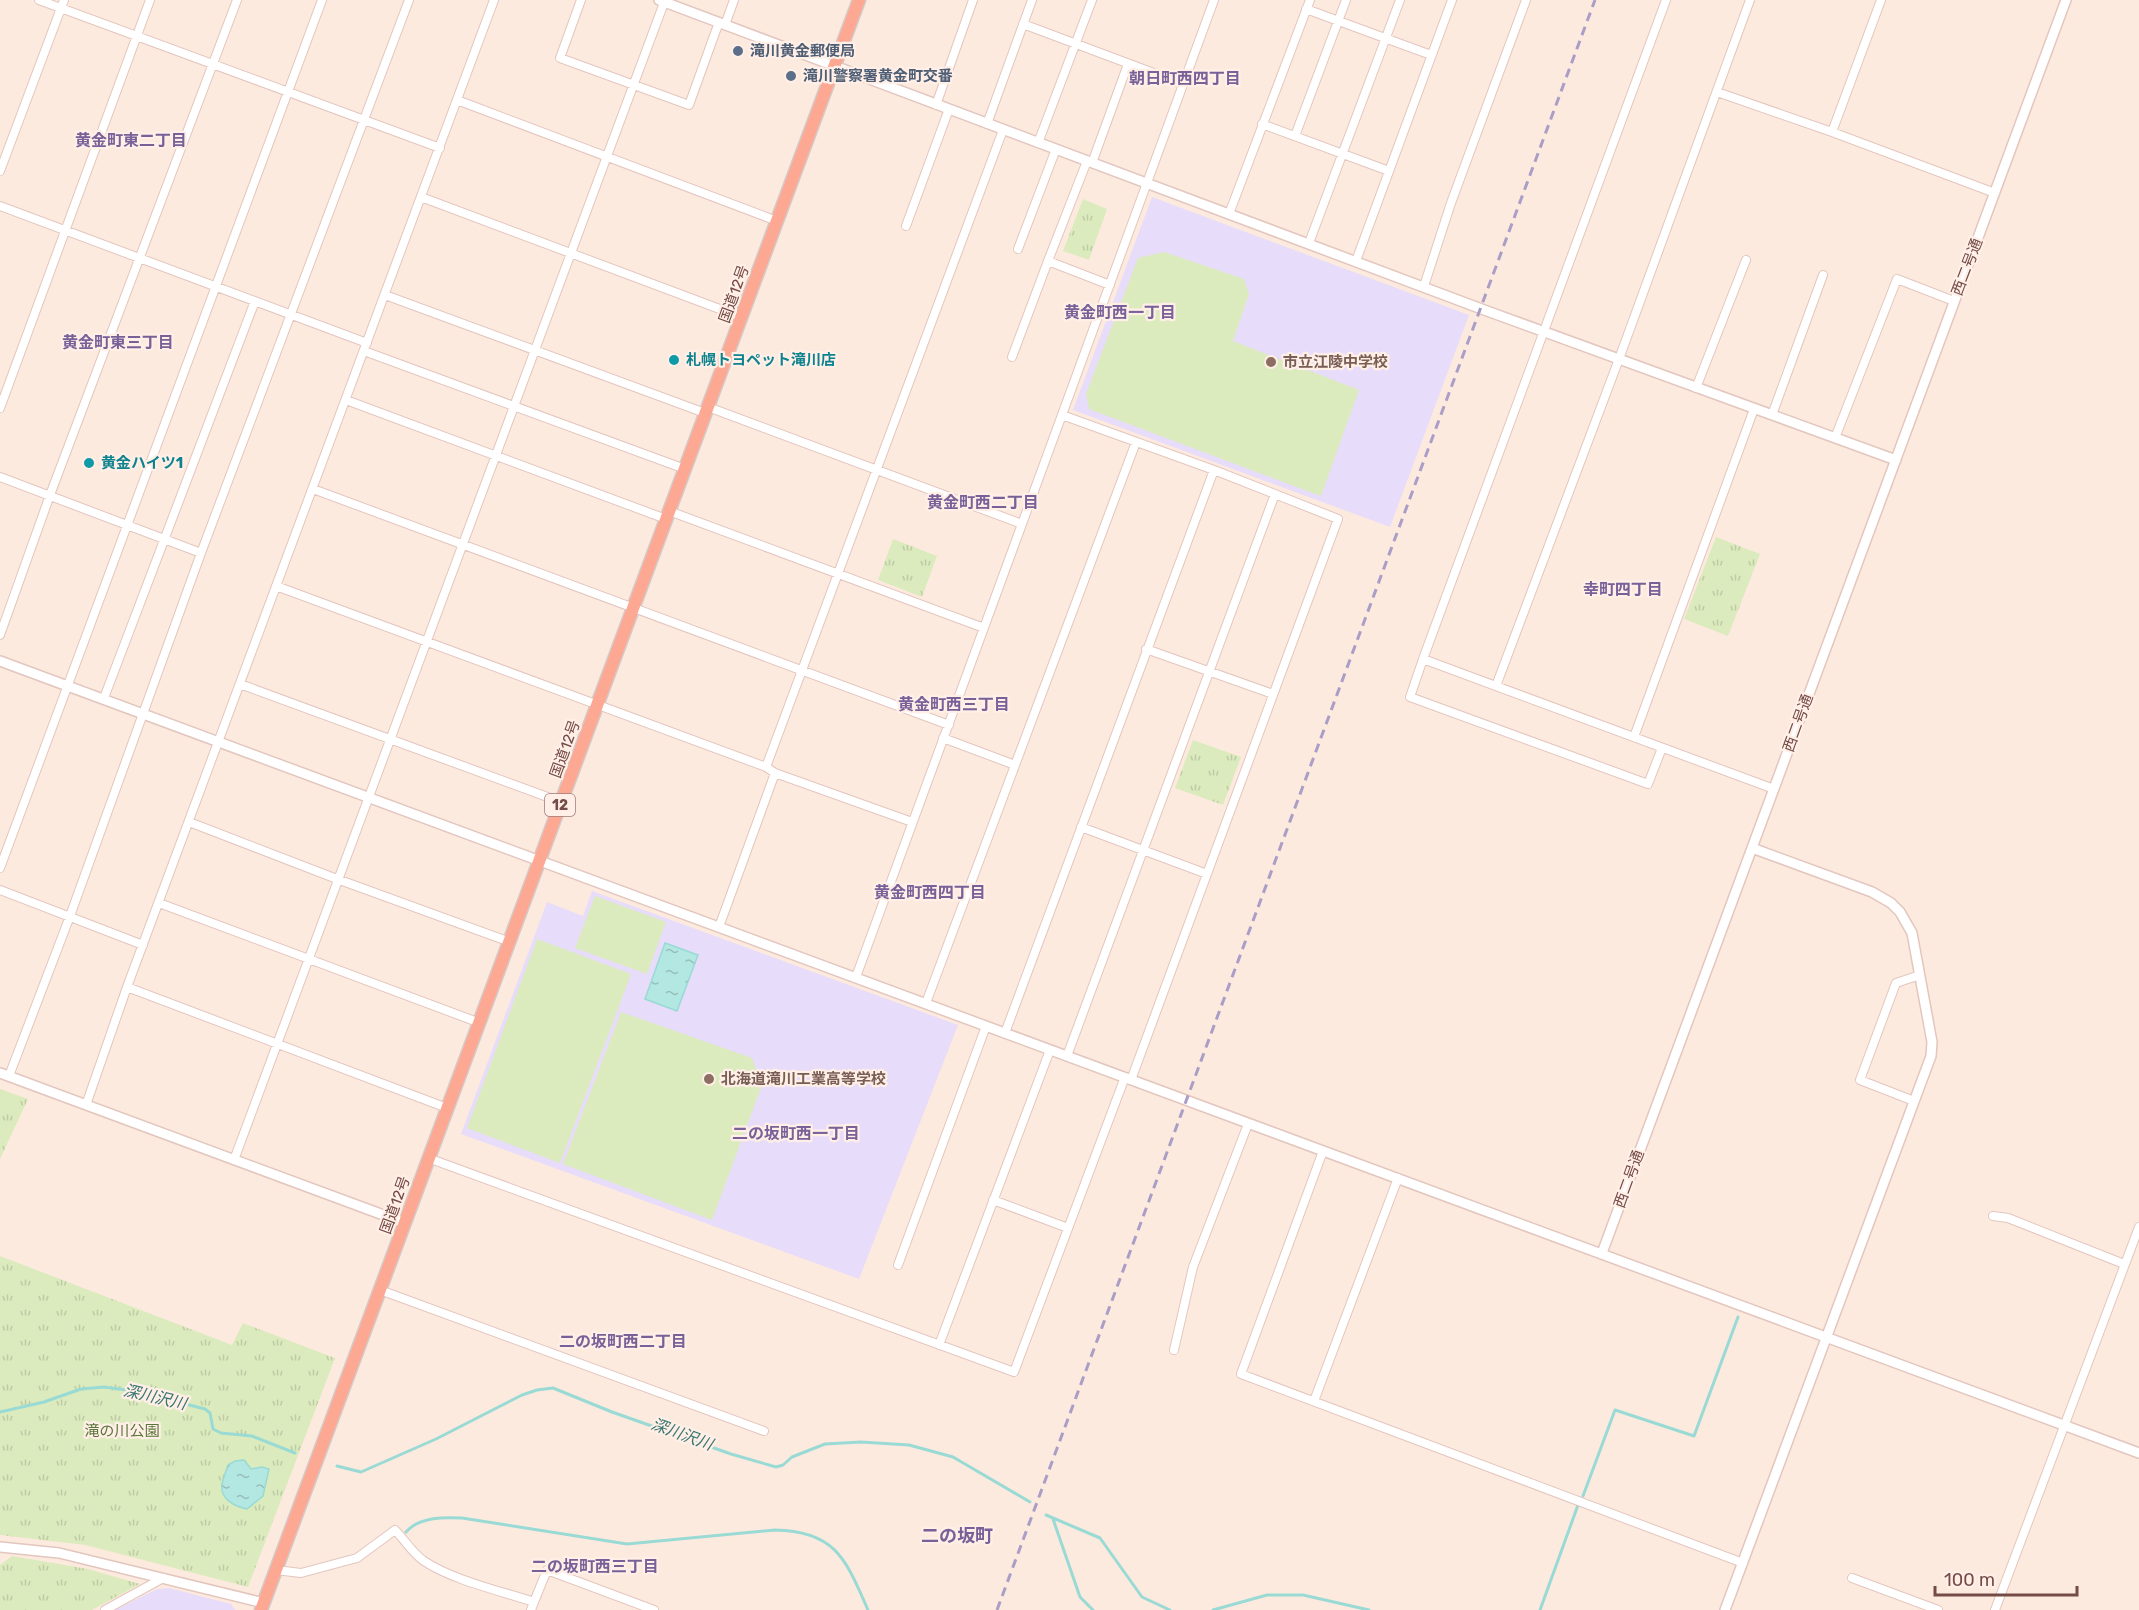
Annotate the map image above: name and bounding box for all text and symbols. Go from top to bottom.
place label: 滝川黄金郵便局 [750,42,855,60]
marker: 滝川黄金郵便局 [731,44,745,58]
place label: 滝川警察署黄金町交番 [803,67,953,85]
marker: 滝川警察署黄金町交番 [784,69,798,83]
district label: 朝日町西四丁目 [1129,69,1241,88]
district label: 黄金町東二丁目 [75,131,187,150]
street label: 西二号通 [1948,236,1986,298]
street label: 国道12号 [715,263,753,325]
district label: 黄金町西一丁目 [1064,303,1176,322]
district label: 黄金町東三丁目 [62,333,174,352]
place label: 札幌トヨペット滝川店 [686,351,836,369]
marker: 札幌トヨペット滝川店 [667,353,681,367]
place label: 市立江陵中学校 [1283,353,1388,371]
marker: 市立江陵中学校 [1264,355,1278,369]
place label: 黄金ハイツ1 [101,454,183,472]
marker: 黄金ハイツ1 [82,456,96,470]
district label: 黄金町西二丁目 [927,493,1039,512]
district label: 幸町四丁目 [1583,580,1663,599]
street label: 西二号通 [1779,692,1817,754]
district label: 黄金町西三丁目 [898,695,1010,714]
street label: 国道12号 [546,718,584,780]
road number: 12 [545,794,575,816]
district label: 黄金町西四丁目 [874,883,986,902]
place label: 北海道滝川工業高等学校 [721,1070,886,1088]
marker: 北海道滝川工業高等学校 [702,1072,716,1086]
district label: 二の坂町西一丁目 [732,1124,860,1143]
street label: 西二号通 [1610,1148,1648,1210]
street label: 国道12号 [376,1174,414,1236]
district label: 二の坂町西二丁目 [559,1332,687,1351]
water label: 深川沢川 [122,1381,190,1414]
water label: 深川沢川 [649,1414,717,1455]
park label: 滝の川公園 [84,1422,160,1440]
district label: 二の坂町 [921,1525,993,1547]
district label: 二の坂町西三丁目 [531,1557,659,1576]
scale bar [1935,1559,2078,1597]
text: 100 m [1944,1569,1995,1591]

